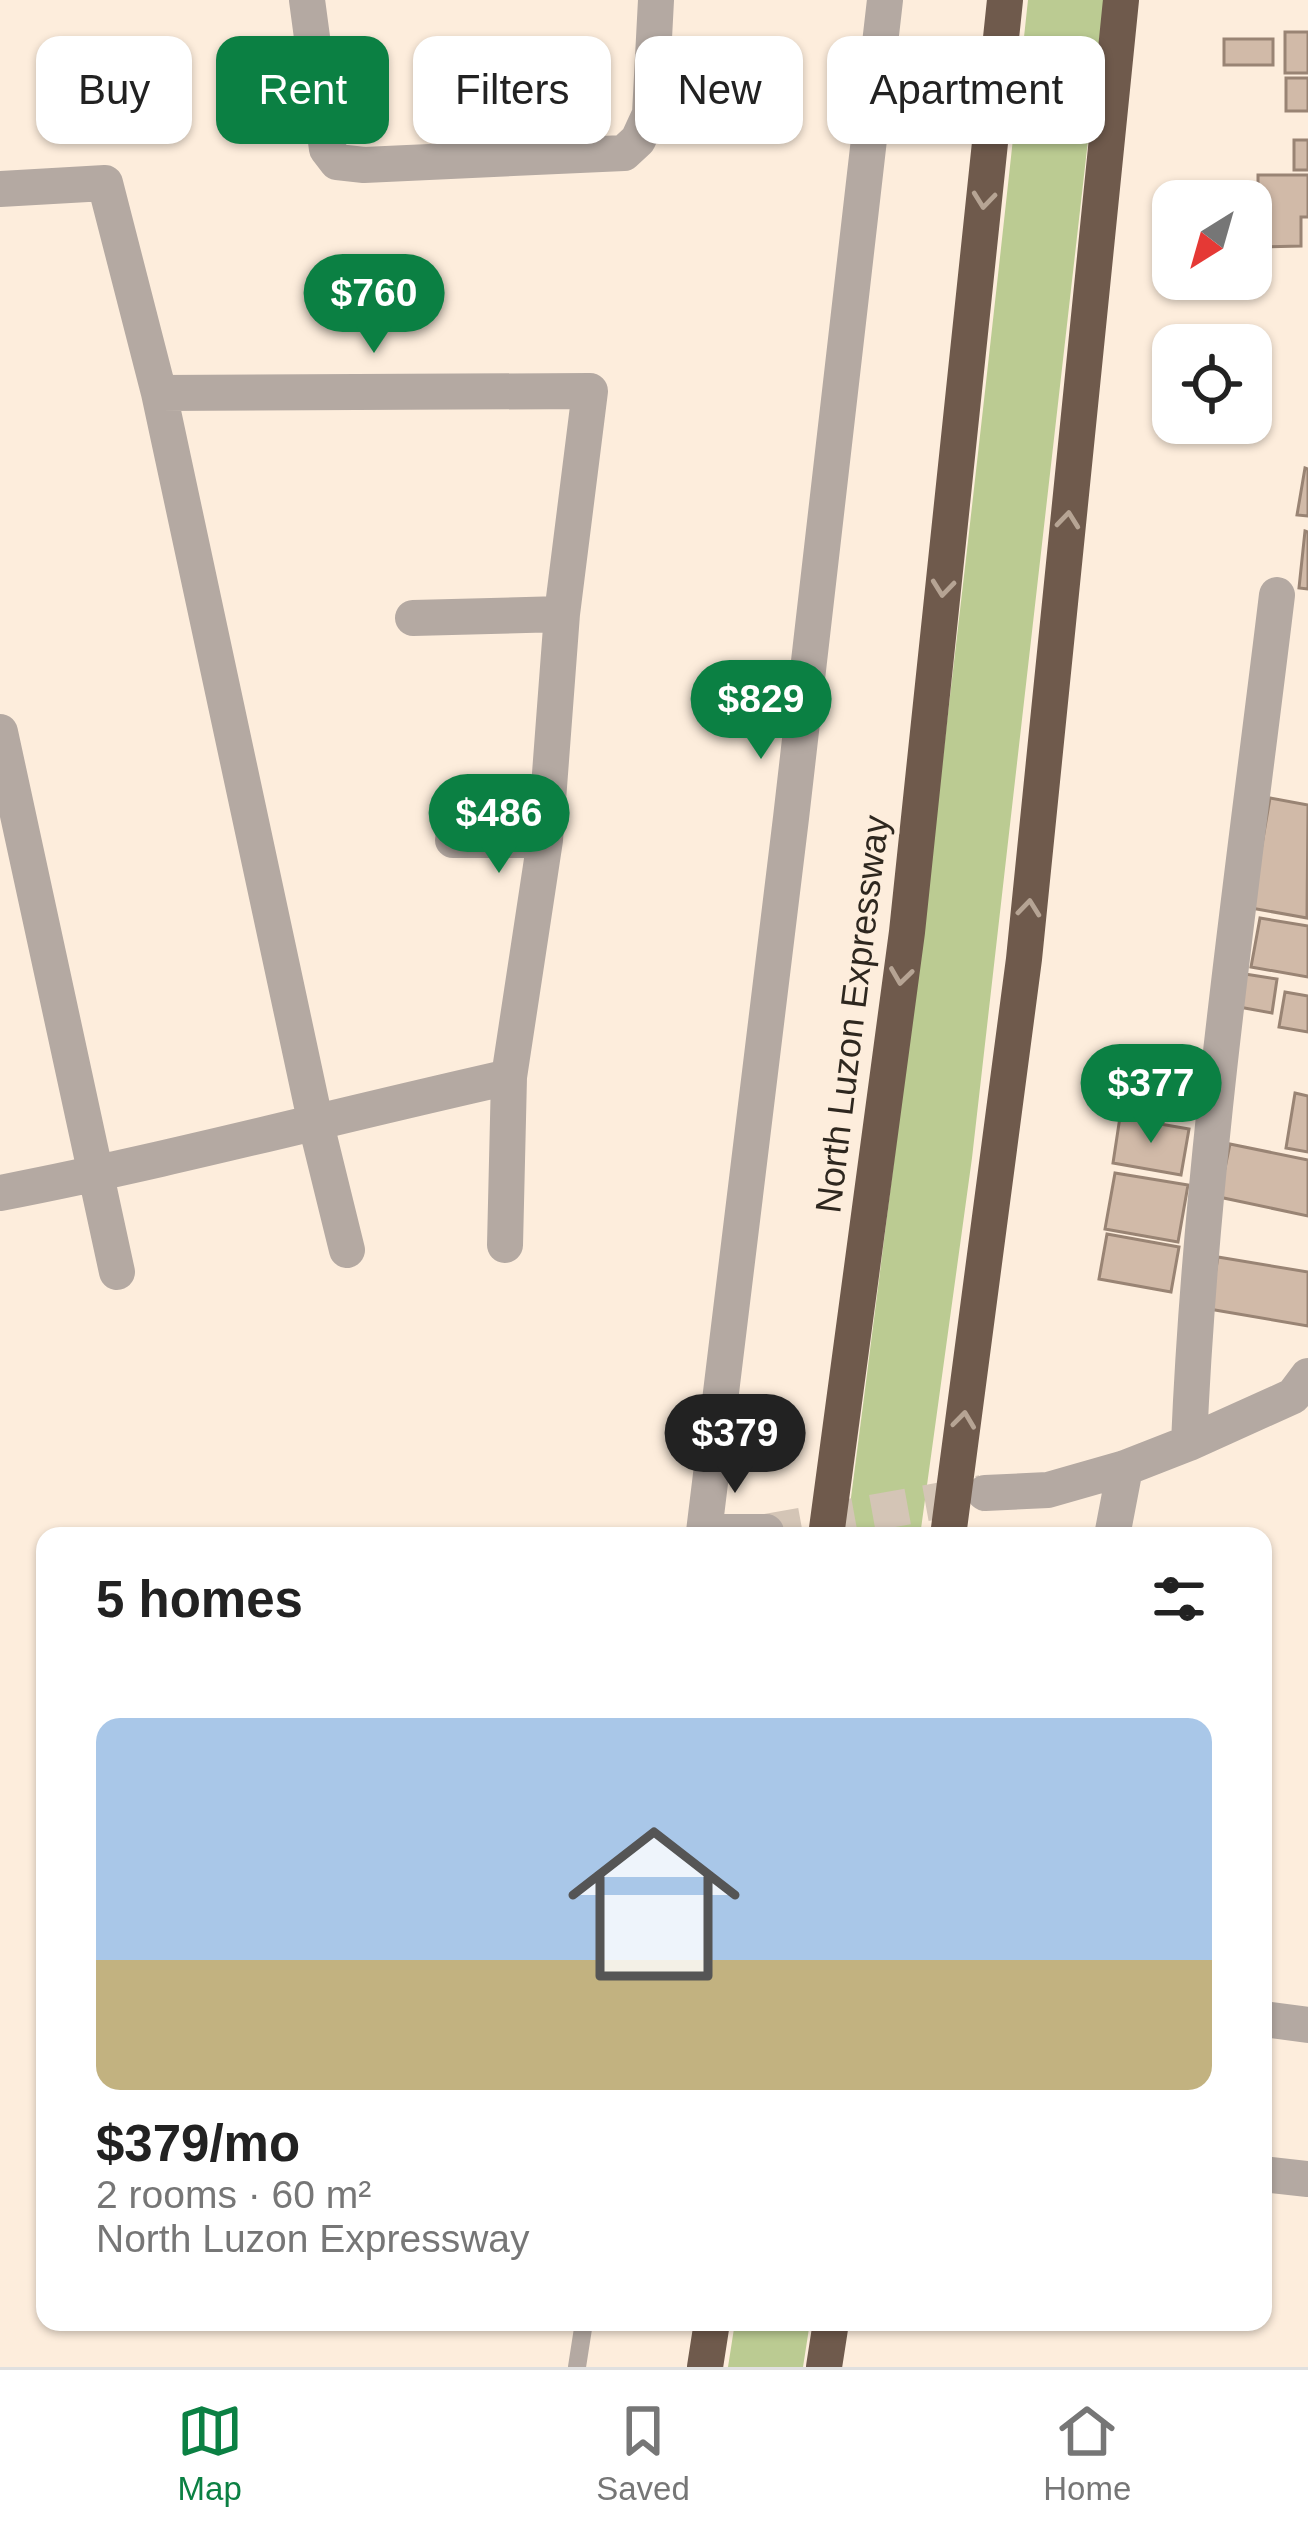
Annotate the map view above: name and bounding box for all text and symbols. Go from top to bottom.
chip: Buy [36,36,192,144]
chip: Rent [216,36,389,144]
chip: Filters [413,36,611,144]
chip: New [635,36,803,144]
chip: Apartment [827,36,1105,144]
north arrow [1152,180,1272,300]
map controls [1152,180,1272,444]
one-way arrow [971,190,997,210]
pin: $760 [303,254,445,356]
text: $760 [331,271,417,314]
button: locate [1152,324,1272,444]
one-way arrow [1055,510,1080,529]
one-way arrow [931,579,956,598]
pin: $829 [690,660,832,762]
text: $829 [718,677,804,720]
pin: $486 [428,774,570,876]
text: $486 [456,791,542,834]
street label: North Luzon Expressway [807,813,897,1215]
one-way arrow [1016,898,1041,917]
one-way arrow [889,966,915,985]
pin: $377 [1080,1044,1222,1146]
text: $377 [1108,1061,1194,1104]
pin: $379 [664,1394,806,1496]
one-way arrow [950,1410,976,1430]
text: $379 [692,1411,778,1454]
icon: filters [1146,1566,1212,1632]
text: 5 homes [96,1571,303,1628]
icon: home [546,1796,762,2012]
text: $379/mo [96,2115,300,2172]
text: 2 rooms · 60 m² [96,2173,371,2216]
text: North Luzon Expressway [96,2217,530,2260]
tab: Map [177,2398,243,2508]
tab: Saved [596,2398,690,2508]
tab: Home [1043,2398,1131,2508]

